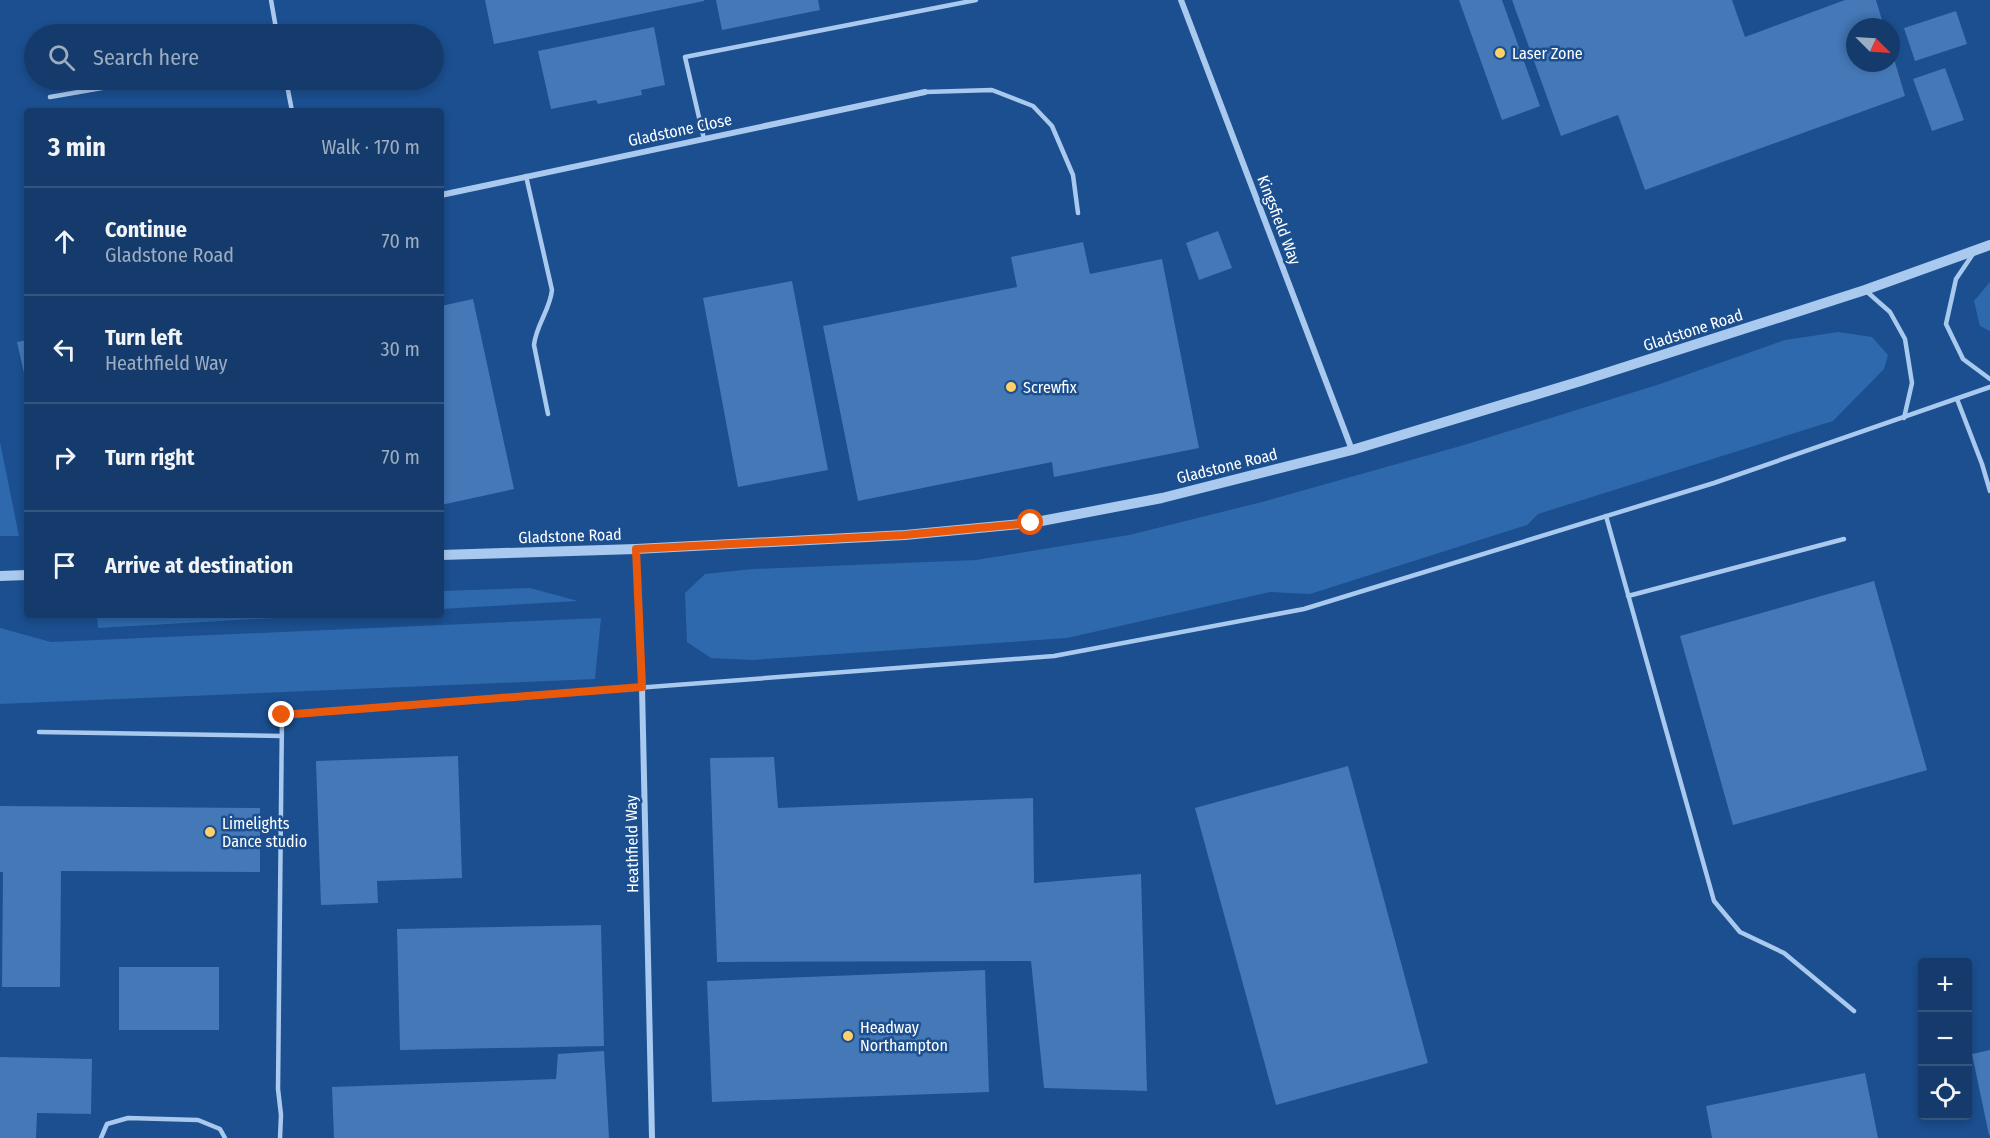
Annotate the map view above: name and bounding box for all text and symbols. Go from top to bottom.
north arrow [1846,18,1900,72]
search box [24,24,444,90]
icon: search [45,41,78,74]
text: Search here [93,44,199,71]
place label: Laser Zone [1512,44,1583,63]
marker: Laser Zone [1493,46,1507,60]
street label: Gladstone Close [627,110,734,150]
text: 3 min [48,132,106,163]
text: Walk · 170 m [322,135,420,159]
street label: Kingsfield Way [1253,173,1305,268]
text: Continue [105,216,187,243]
icon: ahead [48,225,81,258]
text: 70 m [382,229,420,253]
text: Gladstone Road [105,243,234,267]
street label: Gladstone Road [1641,305,1745,355]
text: Turn left [105,324,183,351]
icon: left [48,333,81,366]
text: 30 m [380,337,420,361]
text: Heathfield Way [105,351,227,375]
place label: Screwfix [1023,378,1077,397]
marker: Screwfix [1004,380,1018,394]
icon: right [48,441,81,474]
text: Turn right [105,444,194,471]
street label: Gladstone Road [1175,444,1279,488]
text: 70 m [382,445,420,469]
route start [1017,509,1043,535]
street label: Gladstone Road [518,525,622,547]
icon: arrive [48,549,81,582]
text: Arrive at destination [105,552,293,579]
route end [268,701,294,727]
street label: Heathfield Way [622,794,642,893]
place label: Limelights Dance studio [222,814,307,851]
marker: Limelights Dance studio [203,825,217,839]
map controls [1918,958,1972,1120]
button: + [1918,958,1972,1012]
button: − [1918,1012,1972,1066]
place label: Headway Northampton [860,1018,948,1055]
marker: Headway Northampton [841,1029,855,1043]
button: locate [1918,1066,1972,1120]

